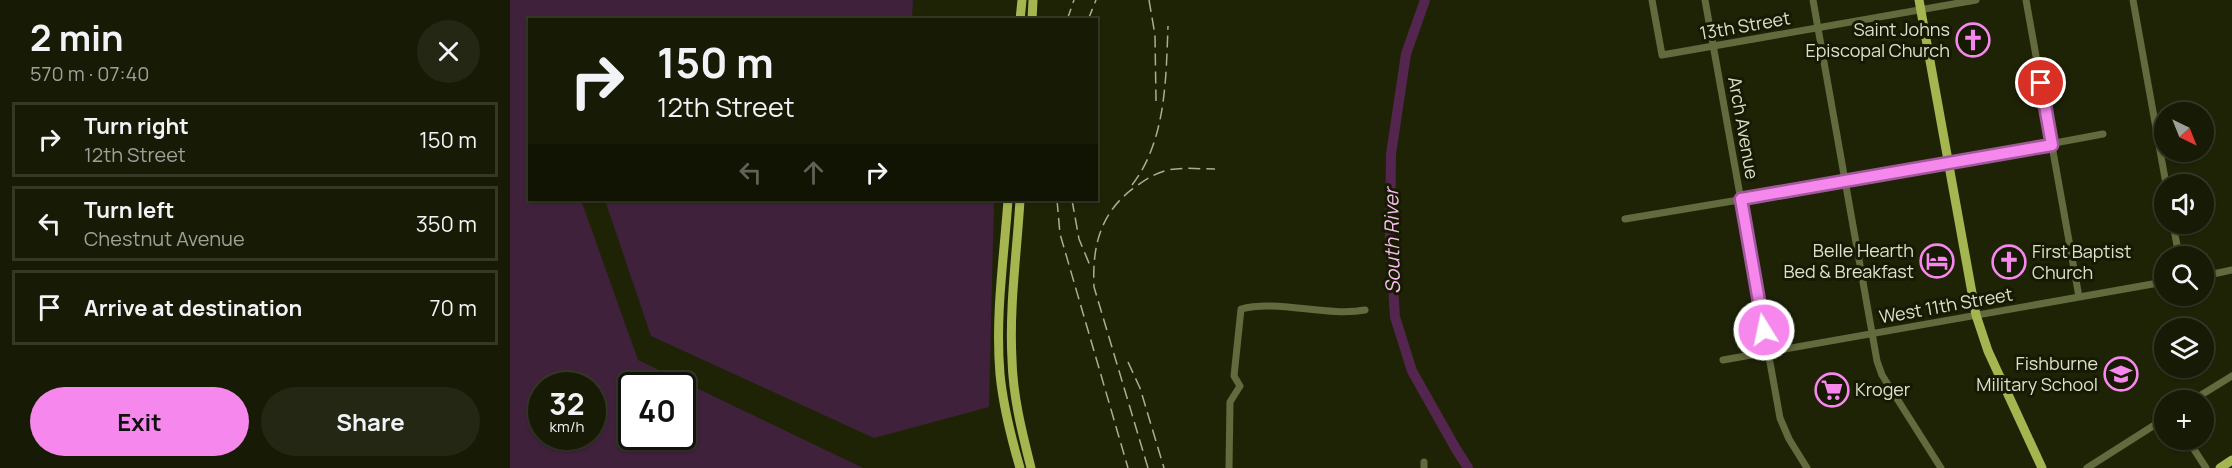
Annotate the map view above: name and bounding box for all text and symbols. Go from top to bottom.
street label: 13th Street [1698,5,1792,45]
text: 2 min [30,13,124,62]
place label: Saint Johns Episcopal Church [1805,17,1950,62]
button: close [417,20,480,83]
church icon: Saint Johns Episcopal Church [1955,22,1991,58]
text: 150 m [657,33,774,91]
icon: right [558,42,636,120]
pin [2015,57,2066,108]
text: 570 m · 07:40 [30,60,150,87]
icon: arrive [2024,66,2057,99]
street label: Arch Avenue [1723,75,1765,181]
text: 12th Street [657,88,794,125]
north arrow [2154,102,2214,162]
map controls [2154,102,2214,450]
text: Turn right [84,111,189,141]
icon: right [33,123,66,156]
text: 150 m [419,125,477,155]
text: 12th Street [84,141,186,168]
icon: left [734,156,767,189]
icon: ahead [797,156,830,189]
icon: right [860,156,893,189]
button: sound [2154,174,2214,234]
water label: South River [1377,185,1406,294]
text: Turn left [84,195,174,225]
icon: left [33,207,66,240]
text: 350 m [416,209,477,239]
text: Chestnut Avenue [84,225,245,252]
place label: Belle Hearth Bed & Breakfast [1783,238,1914,283]
place label: First Baptist Church [2032,239,2131,284]
hotel icon: Belle Hearth Bed & Breakfast [1919,243,1955,279]
church icon: First Baptist Church [1991,244,2027,280]
button: search [2154,246,2214,306]
street label: West 11th Street [1877,281,2014,329]
icon: arrive [33,291,66,324]
text: Arrive at destination [84,293,302,323]
text: 70 m [429,293,477,323]
position arrow [1732,298,1796,362]
button: layers [2154,318,2214,378]
place label: Fishburne Military School [1976,351,2098,396]
school or university icon: Fishburne Military School [2103,356,2139,392]
speed limit sign: 40 [618,372,696,450]
supermarket icon: Kroger [1814,372,1850,408]
place label: Kroger [1855,377,1911,401]
text: 32 [549,383,585,424]
button: Exit [30,387,249,456]
button: Share [261,387,480,456]
button: + [2154,390,2214,450]
text: km/h [550,416,584,437]

